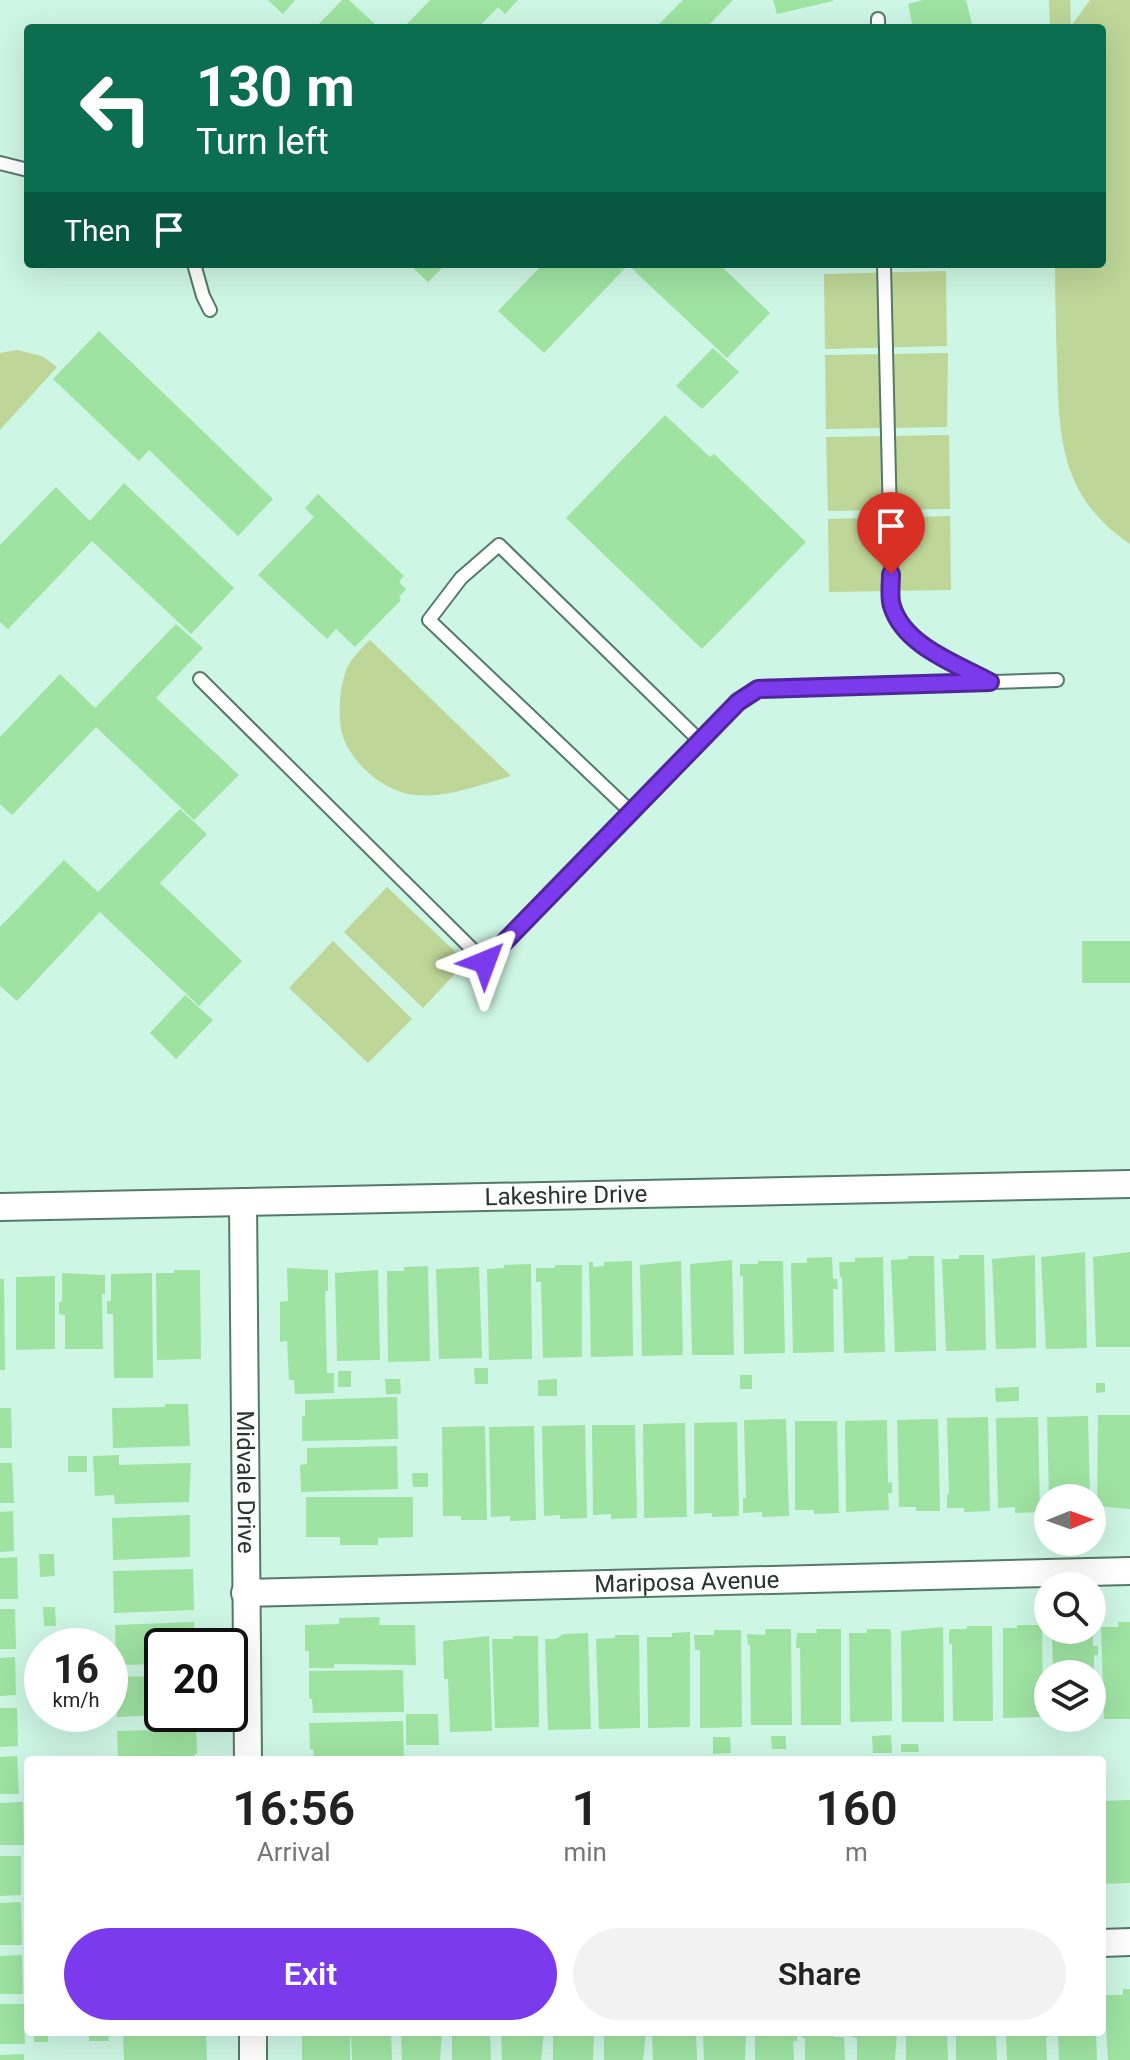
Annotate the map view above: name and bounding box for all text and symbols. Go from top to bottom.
text: 130 m [196,54,355,120]
icon: left [64,56,168,160]
text: Turn left [196,121,329,163]
icon: arrive [147,208,191,252]
text: Then [64,213,131,248]
pin [857,492,925,574]
icon: arrive [869,504,913,548]
position arrow [443,920,527,1004]
street label: Lakeshire Drive [484,1180,647,1211]
street label: Midvale Drive [231,1410,260,1554]
north arrow [1034,1484,1106,1556]
map controls [1034,1484,1106,1732]
street label: Mariposa Avenue [594,1566,780,1598]
button: search [1034,1572,1106,1644]
speed limit sign: 20 [144,1628,248,1732]
text: 16 [53,1646,99,1693]
button: layers [1034,1660,1106,1732]
text: km/h [53,1688,99,1712]
text: 16:56 [232,1780,355,1837]
text: 1 [572,1780,599,1837]
text: 160 [815,1780,898,1837]
text: Arrival [257,1837,331,1867]
text: min [563,1837,607,1867]
text: m [845,1837,868,1867]
button: Exit [64,1928,557,2020]
button: Share [573,1928,1066,2020]

